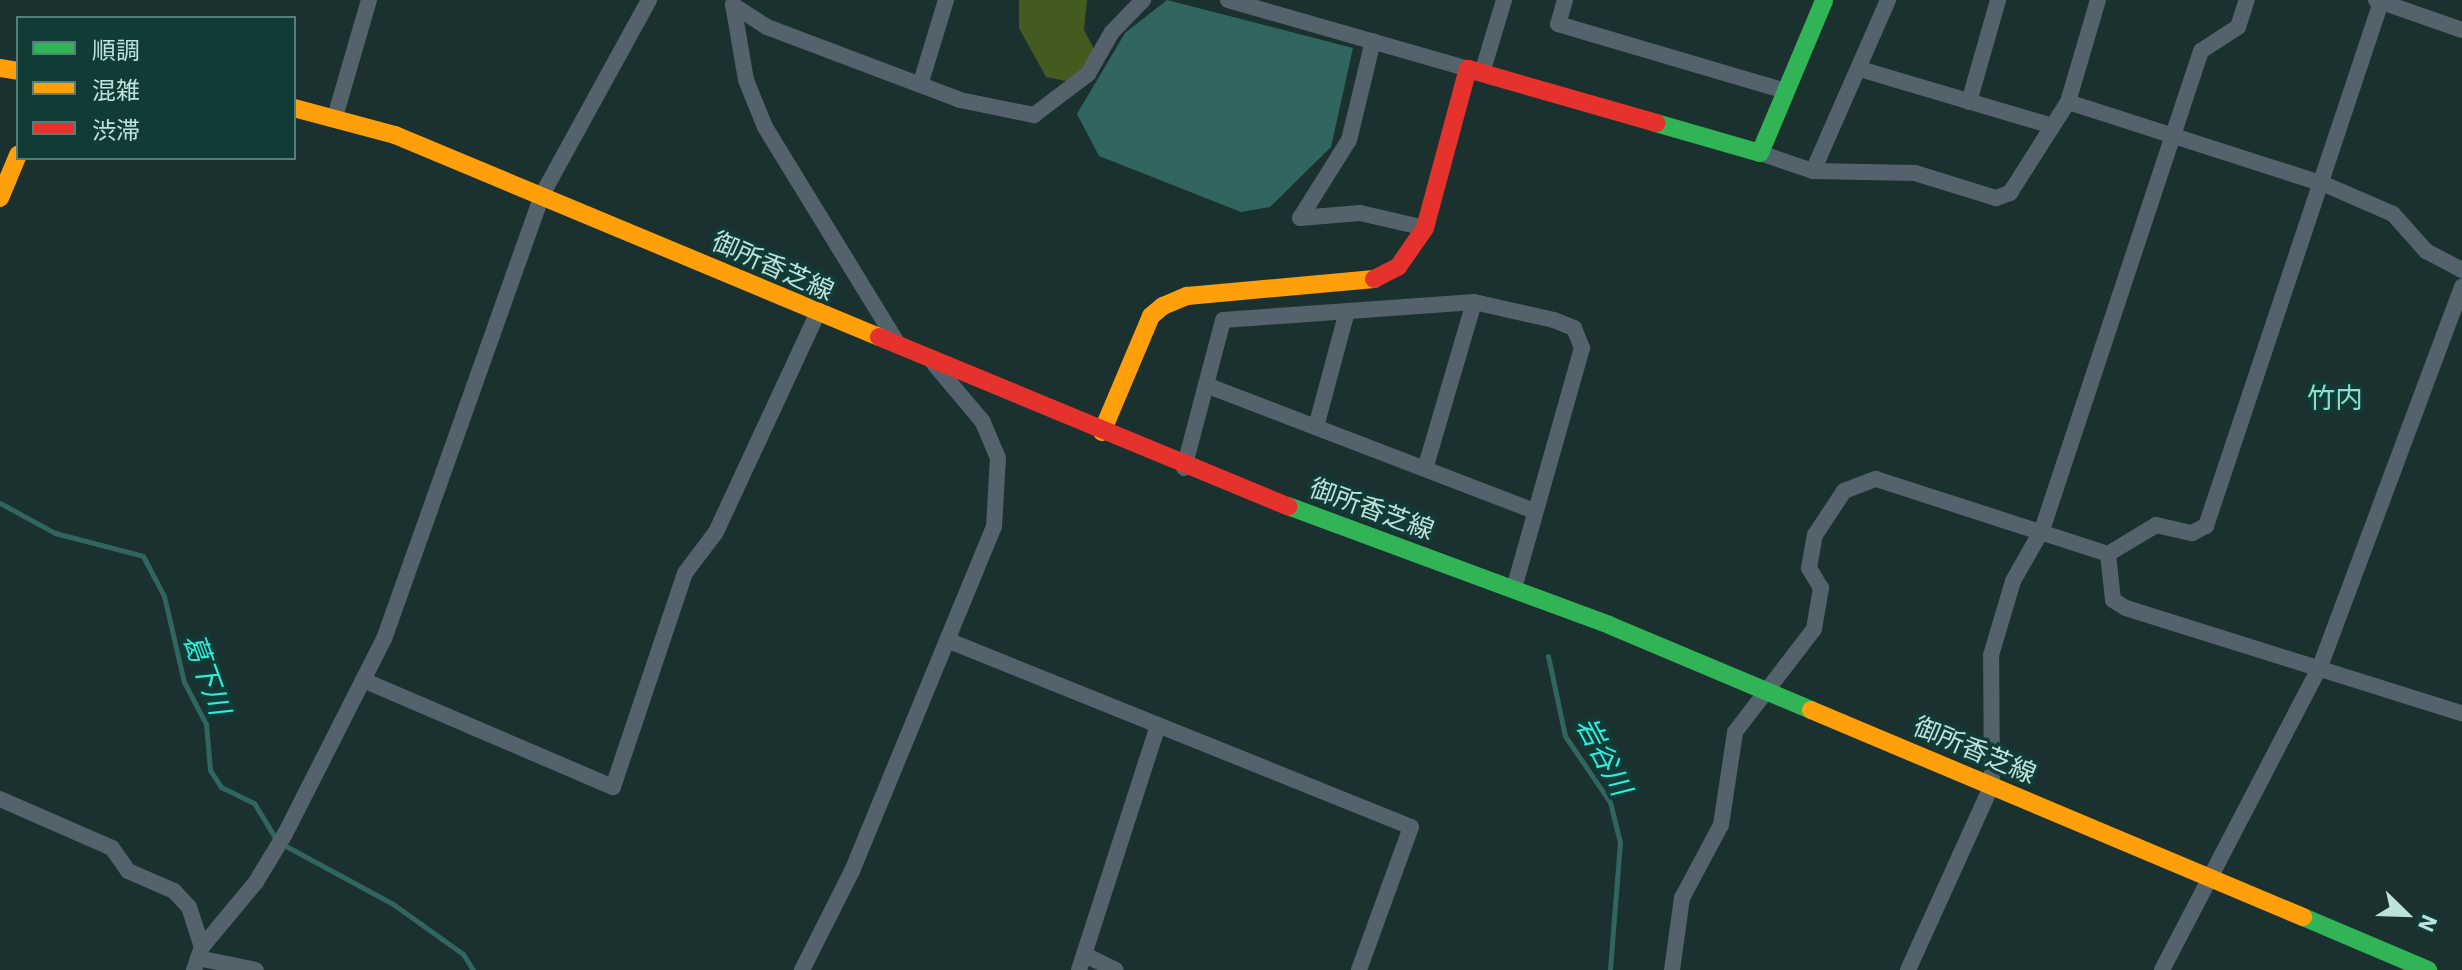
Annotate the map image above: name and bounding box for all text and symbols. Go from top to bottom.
legend [16,16,296,160]
text: 順調 [92,34,140,66]
text: 混雑 [92,74,140,106]
text: 渋滞 [92,114,140,146]
street label: 御所香芝線 [707,225,839,307]
district label: 竹内 [2307,381,2363,415]
street label: 御所香芝線 [1306,472,1438,546]
water label: 葛下川 [177,629,237,719]
street label: 御所香芝線 [1909,710,2041,790]
water label: 岩谷川 [1569,711,1639,801]
north arrow [2366,874,2446,954]
text: N [2412,911,2445,937]

